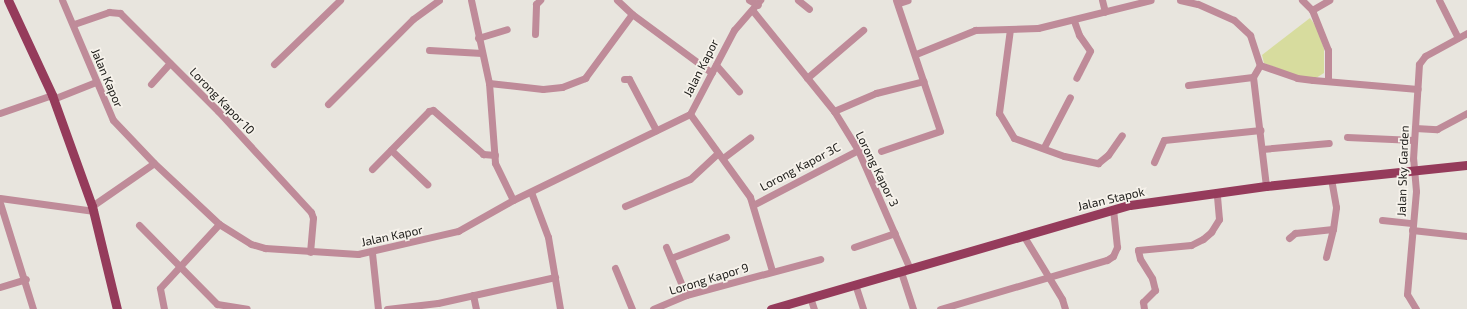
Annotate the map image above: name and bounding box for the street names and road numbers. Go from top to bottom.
street label: Jalan Kapor [680,37,722,99]
street label: Jalan Kapor [88,46,126,110]
street label: Lorong Kapor 10 [186,64,258,138]
street label: Jalan Sky Garden [1394,125,1412,217]
street label: Lorong Kapor 3 [852,129,902,209]
street label: Lorong Kapor 3C [757,140,843,194]
street label: Jalan Stapok [1076,184,1146,214]
street label: Jalan Kapor [360,222,424,250]
street label: Lorong Kapor 9 [667,260,751,298]

